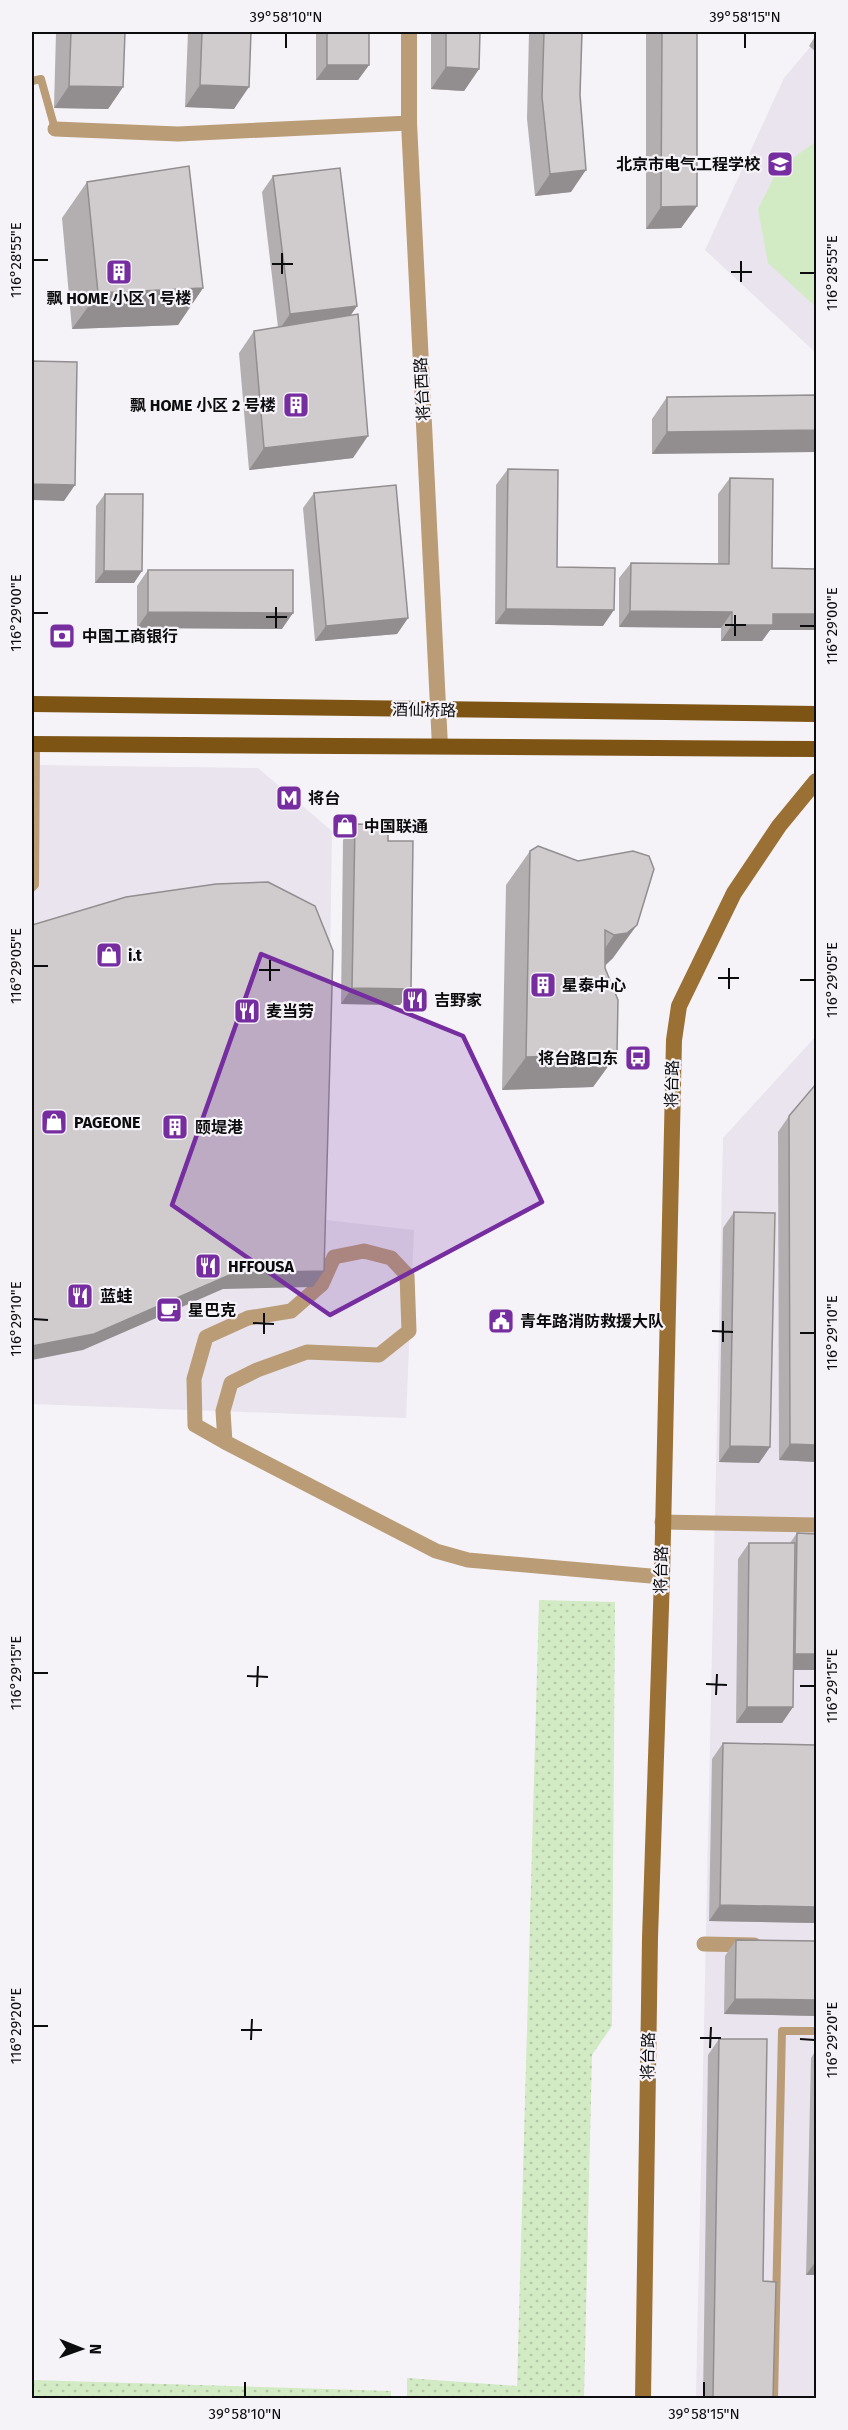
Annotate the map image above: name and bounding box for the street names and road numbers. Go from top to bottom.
street label: 将台西路 [411,357,433,421]
street label: 酒仙桥路 [392,700,456,720]
street label: 将台路 [662,1060,682,1108]
street label: 将台路 [651,1546,671,1594]
street label: 将台路 [638,2032,658,2080]

